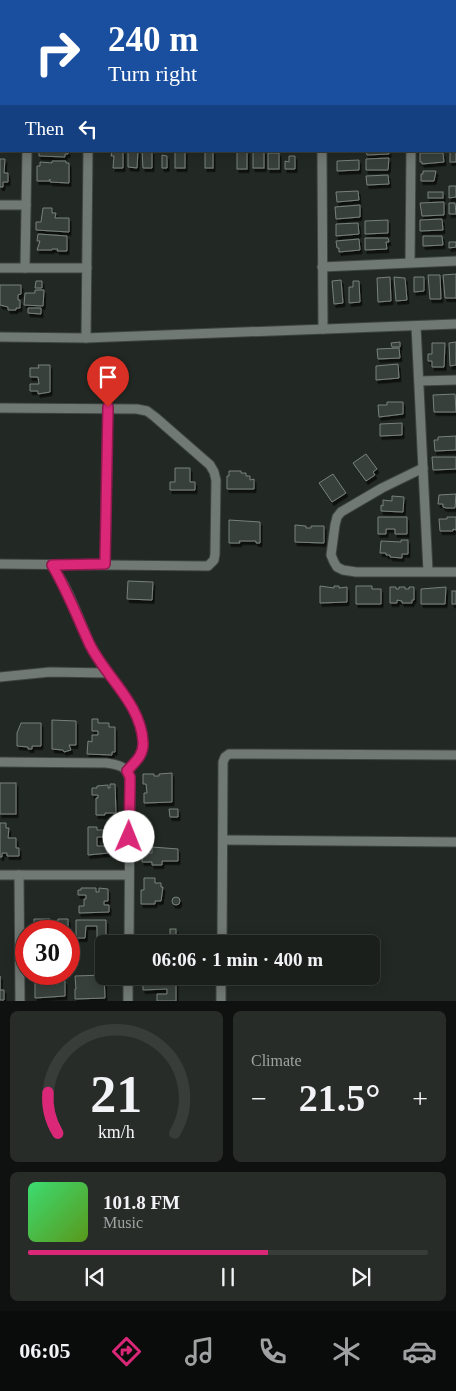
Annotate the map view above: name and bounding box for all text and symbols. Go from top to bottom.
icon: right [25,20,90,85]
text: 240 m [108,20,198,59]
text: Turn right [108,61,197,86]
icon: left [74,115,102,143]
text: Then [25,118,64,139]
pin [87,356,129,407]
icon: arrive [94,363,122,391]
position arrow [102,810,154,862]
speed limit sign: 30 [15,920,80,985]
text: 06:06 · 1 min · 400 m [152,949,323,970]
text: Climate [251,1052,302,1069]
text: 21 [91,1066,143,1123]
text: 21.5° [299,1077,380,1119]
text: − [251,1083,267,1114]
text: + [412,1083,428,1114]
text: km/h [98,1122,135,1142]
text: 101.8 FM [103,1192,180,1213]
text: Music [103,1214,143,1231]
icon: previous [81,1263,109,1291]
icon: pause [214,1263,242,1291]
icon: next [347,1263,375,1291]
icon: directions [109,1334,144,1369]
icon: music [182,1334,217,1369]
icon: phone [255,1334,290,1369]
icon: climate [329,1334,364,1369]
icon: car [402,1334,437,1369]
text: 06:05 [19,1338,70,1363]

